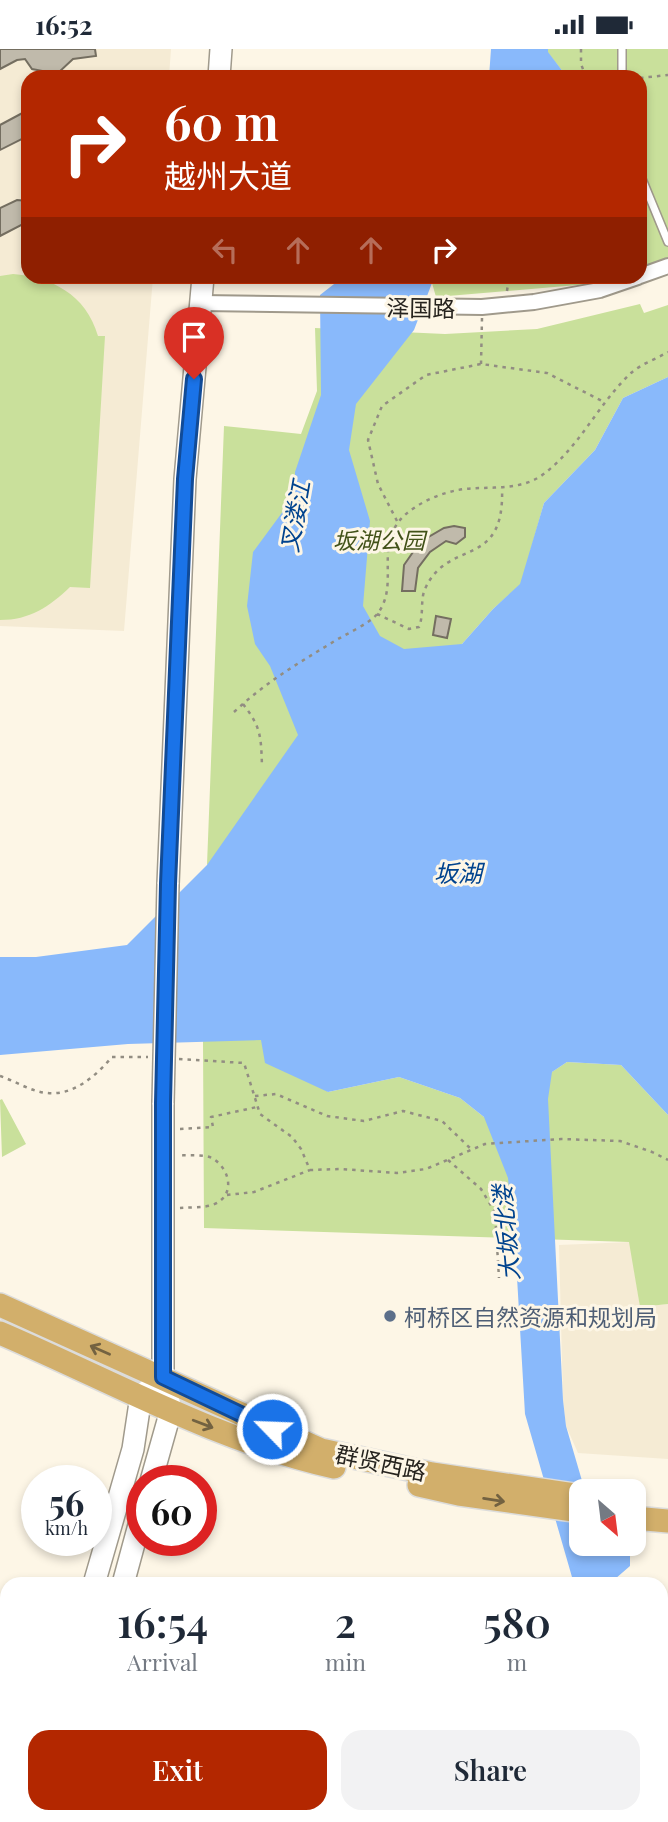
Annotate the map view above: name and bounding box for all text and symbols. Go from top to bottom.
text: 16:52 [35,7,93,42]
text: 60 m [164,88,279,153]
icon: right [49,98,140,189]
text: 越州大道 [164,153,292,196]
icon: left [206,231,244,269]
icon: ahead [279,231,317,269]
icon: ahead [352,231,390,269]
icon: right [425,231,463,269]
street label: 泽国路 [386,291,456,323]
pin [164,307,224,379]
icon: arrive [175,318,213,356]
water label: 叉溇江 [272,475,317,554]
park label: 坂湖公园 [333,524,428,555]
water label: 坂湖 [434,856,486,888]
water label: 大坂北溇 [485,1181,525,1282]
place label: 柯桥区自然资源和规划局 [404,1301,657,1332]
marker: 柯桥区自然资源和规划局 [382,1308,398,1324]
one-way arrow [90,1343,112,1356]
position arrow [235,1392,309,1466]
one-way arrow [192,1419,214,1432]
street label: 群贤西路 [333,1437,429,1487]
speed limit sign: 60 [126,1465,217,1556]
text: 56 [49,1478,84,1525]
north arrow [569,1479,646,1556]
map controls [569,1479,646,1556]
one-way arrow [482,1493,505,1506]
text: km/h [45,1516,88,1540]
text: 16:54 [117,1593,208,1649]
text: 2 [335,1593,356,1649]
text: 580 [483,1593,551,1649]
text: Arrival [127,1646,198,1677]
text: min [325,1646,366,1677]
text: m [507,1646,527,1677]
button: Exit [28,1730,327,1810]
button: Share [341,1730,640,1810]

